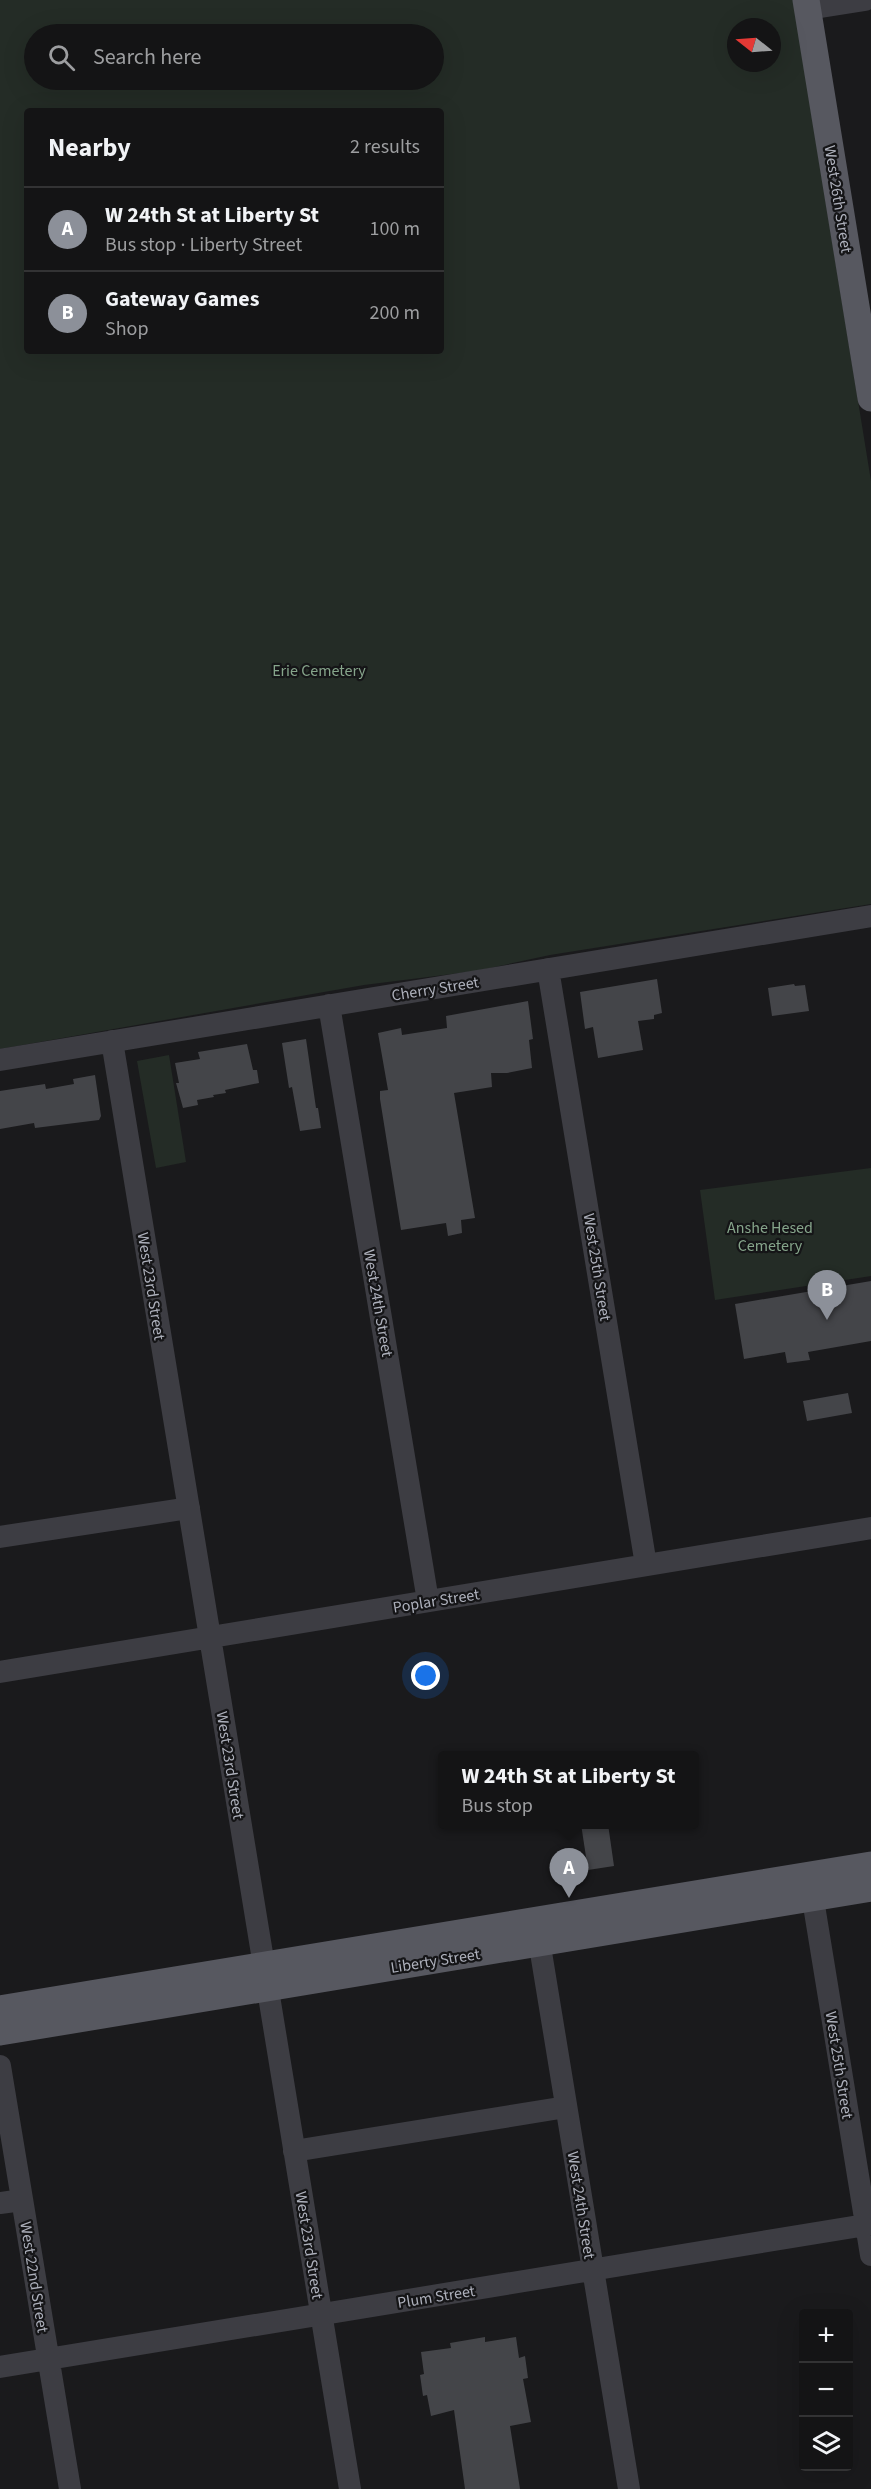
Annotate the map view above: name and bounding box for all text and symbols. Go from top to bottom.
north arrow [727,18,781,72]
search box [24,24,444,90]
icon: search [45,41,78,74]
text: Search here [93,41,201,73]
text: Nearby [48,129,131,166]
text: 2 results [350,133,420,161]
street label: West 26th Street [819,144,857,255]
text: W 24th St at Liberty St [105,199,319,231]
text: A [62,215,73,243]
text: 100 m [370,215,420,243]
text: Bus stop · Liberty Street [105,231,302,259]
text: Gateway Games [105,283,259,315]
text: B [61,299,74,327]
text: 200 m [370,299,420,327]
text: Shop [105,315,149,343]
park label: Erie Cemetery [272,660,366,682]
street label: Cherry Street [390,971,481,1007]
street label: West 25th Street [578,1212,616,1323]
park label: Anshe Hesed Cemetery [727,1217,813,1257]
street label: West 23rd Street [132,1231,170,1342]
street label: West 24th Street [358,1248,398,1359]
pin: B [808,1270,846,1320]
street label: Poplar Street [391,1583,482,1619]
your location [411,1661,440,1690]
street label: West 23rd Street [211,1710,249,1821]
popup [438,1751,699,1829]
text: W 24th St at Liberty St [462,1760,675,1792]
text: Bus stop [462,1792,533,1820]
pin: A [550,1848,588,1898]
street label: Liberty Street [389,1943,482,1979]
street label: West 25th Street [820,2010,858,2121]
street label: West 24th Street [562,2150,600,2261]
street label: West 23rd Street [290,2190,328,2301]
street label: West 22nd Street [14,2220,54,2335]
street label: Plum Street [396,2280,477,2314]
map controls [799,2309,853,2471]
button: + [799,2309,853,2363]
button: − [799,2363,853,2417]
button: layers [799,2417,853,2471]

